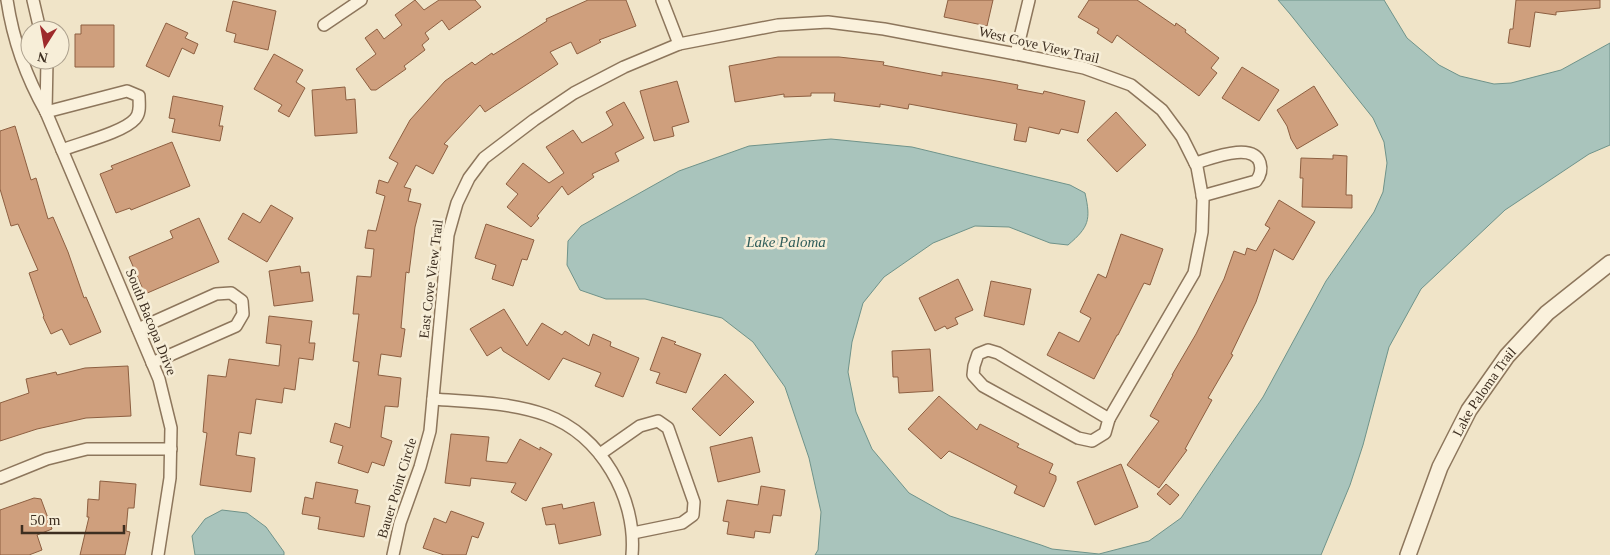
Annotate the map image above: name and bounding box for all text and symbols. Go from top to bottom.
north arrow [20,20,70,70]
street label: West Cove View Trail [977,24,1101,66]
text: N [36,49,49,66]
street label: East Cove View Trail [416,219,446,339]
water label: Lake Paloma [745,234,826,250]
street label: South Bacopa Drive [123,267,179,377]
street label: Lake Paloma Trail [1449,344,1519,439]
street label: Bauer Point Circle [375,436,419,540]
scale bar [22,502,125,534]
text: 50 m [30,512,61,528]

